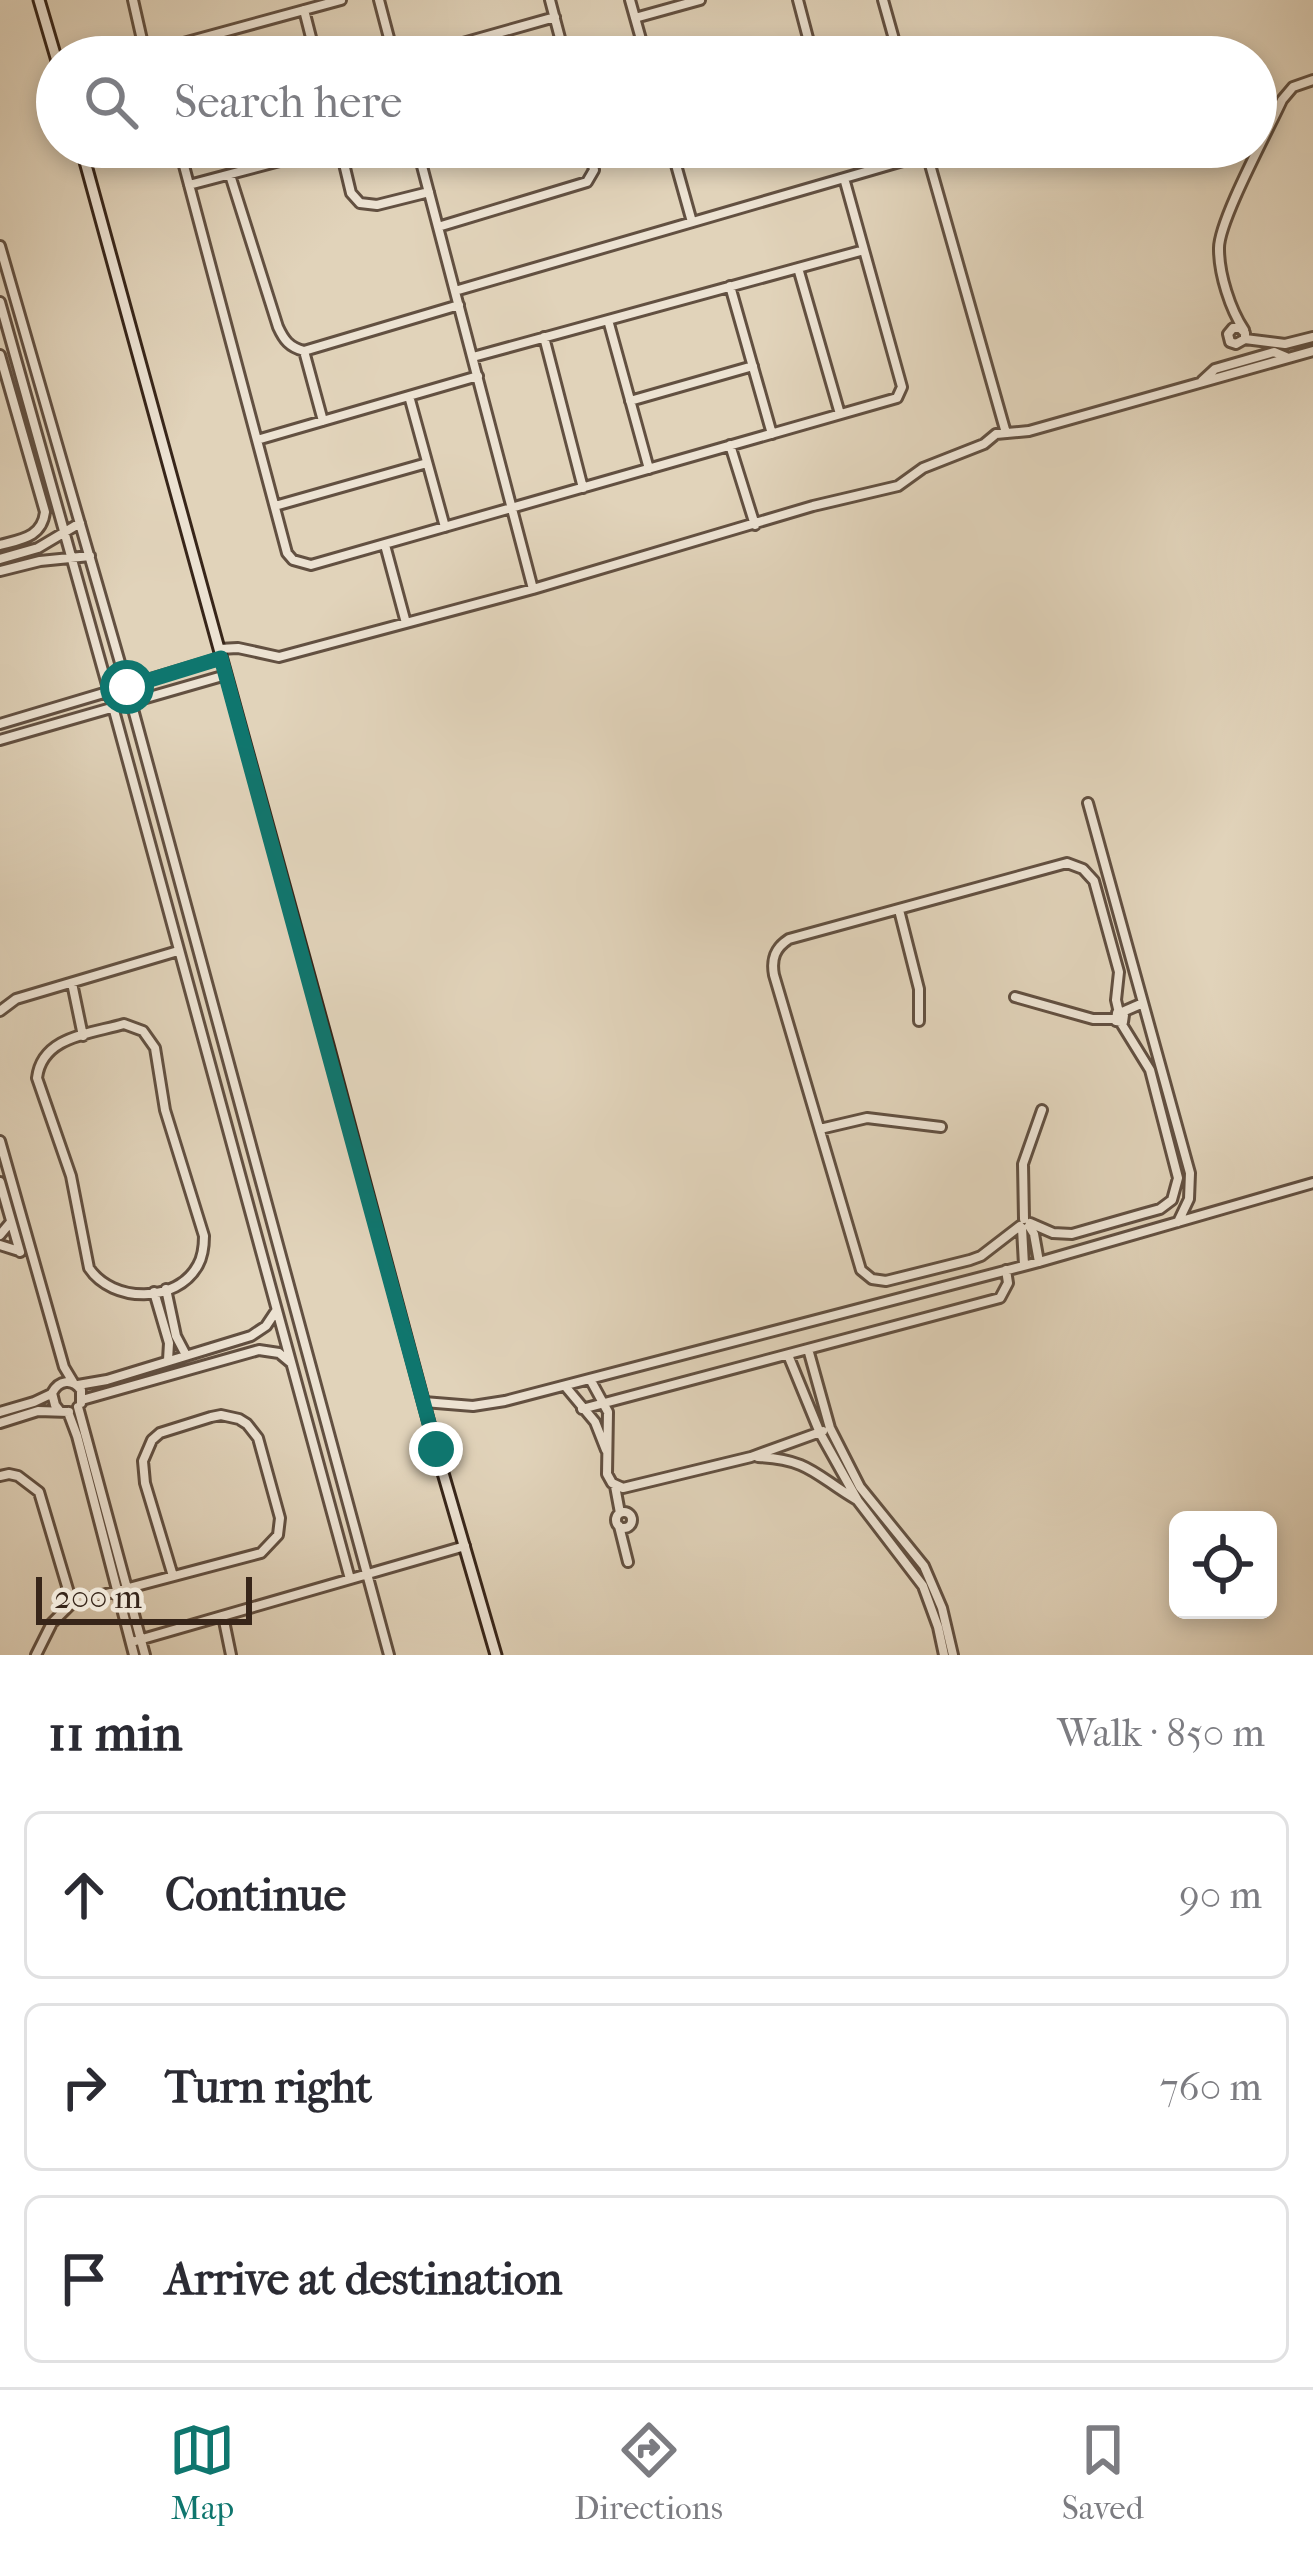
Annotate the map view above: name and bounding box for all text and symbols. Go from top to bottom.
search box [36,36,1277,168]
icon: search [78,69,144,135]
text: Search here [174,76,402,129]
route start [100,660,154,714]
route end [409,1422,463,1476]
map controls [1169,1511,1277,1619]
button: locate [1169,1511,1277,1619]
scale bar [36,1571,252,1624]
text: 200 m [54,1578,142,1617]
text: 11 min [48,1703,182,1763]
text: Walk · 850 m [1057,1710,1265,1756]
icon: ahead [51,1862,117,1928]
text: Continue [165,1869,346,1922]
text: 90 m [1179,1872,1262,1918]
icon: right [51,2054,117,2120]
text: Turn right [165,2061,372,2114]
text: 760 m [1160,2064,1262,2110]
icon: arrive [51,2246,117,2312]
text: Arrive at destination [165,2253,562,2306]
tab: Map [169,2417,235,2528]
tab: Directions [574,2417,723,2528]
tab: Saved [1062,2417,1144,2528]

